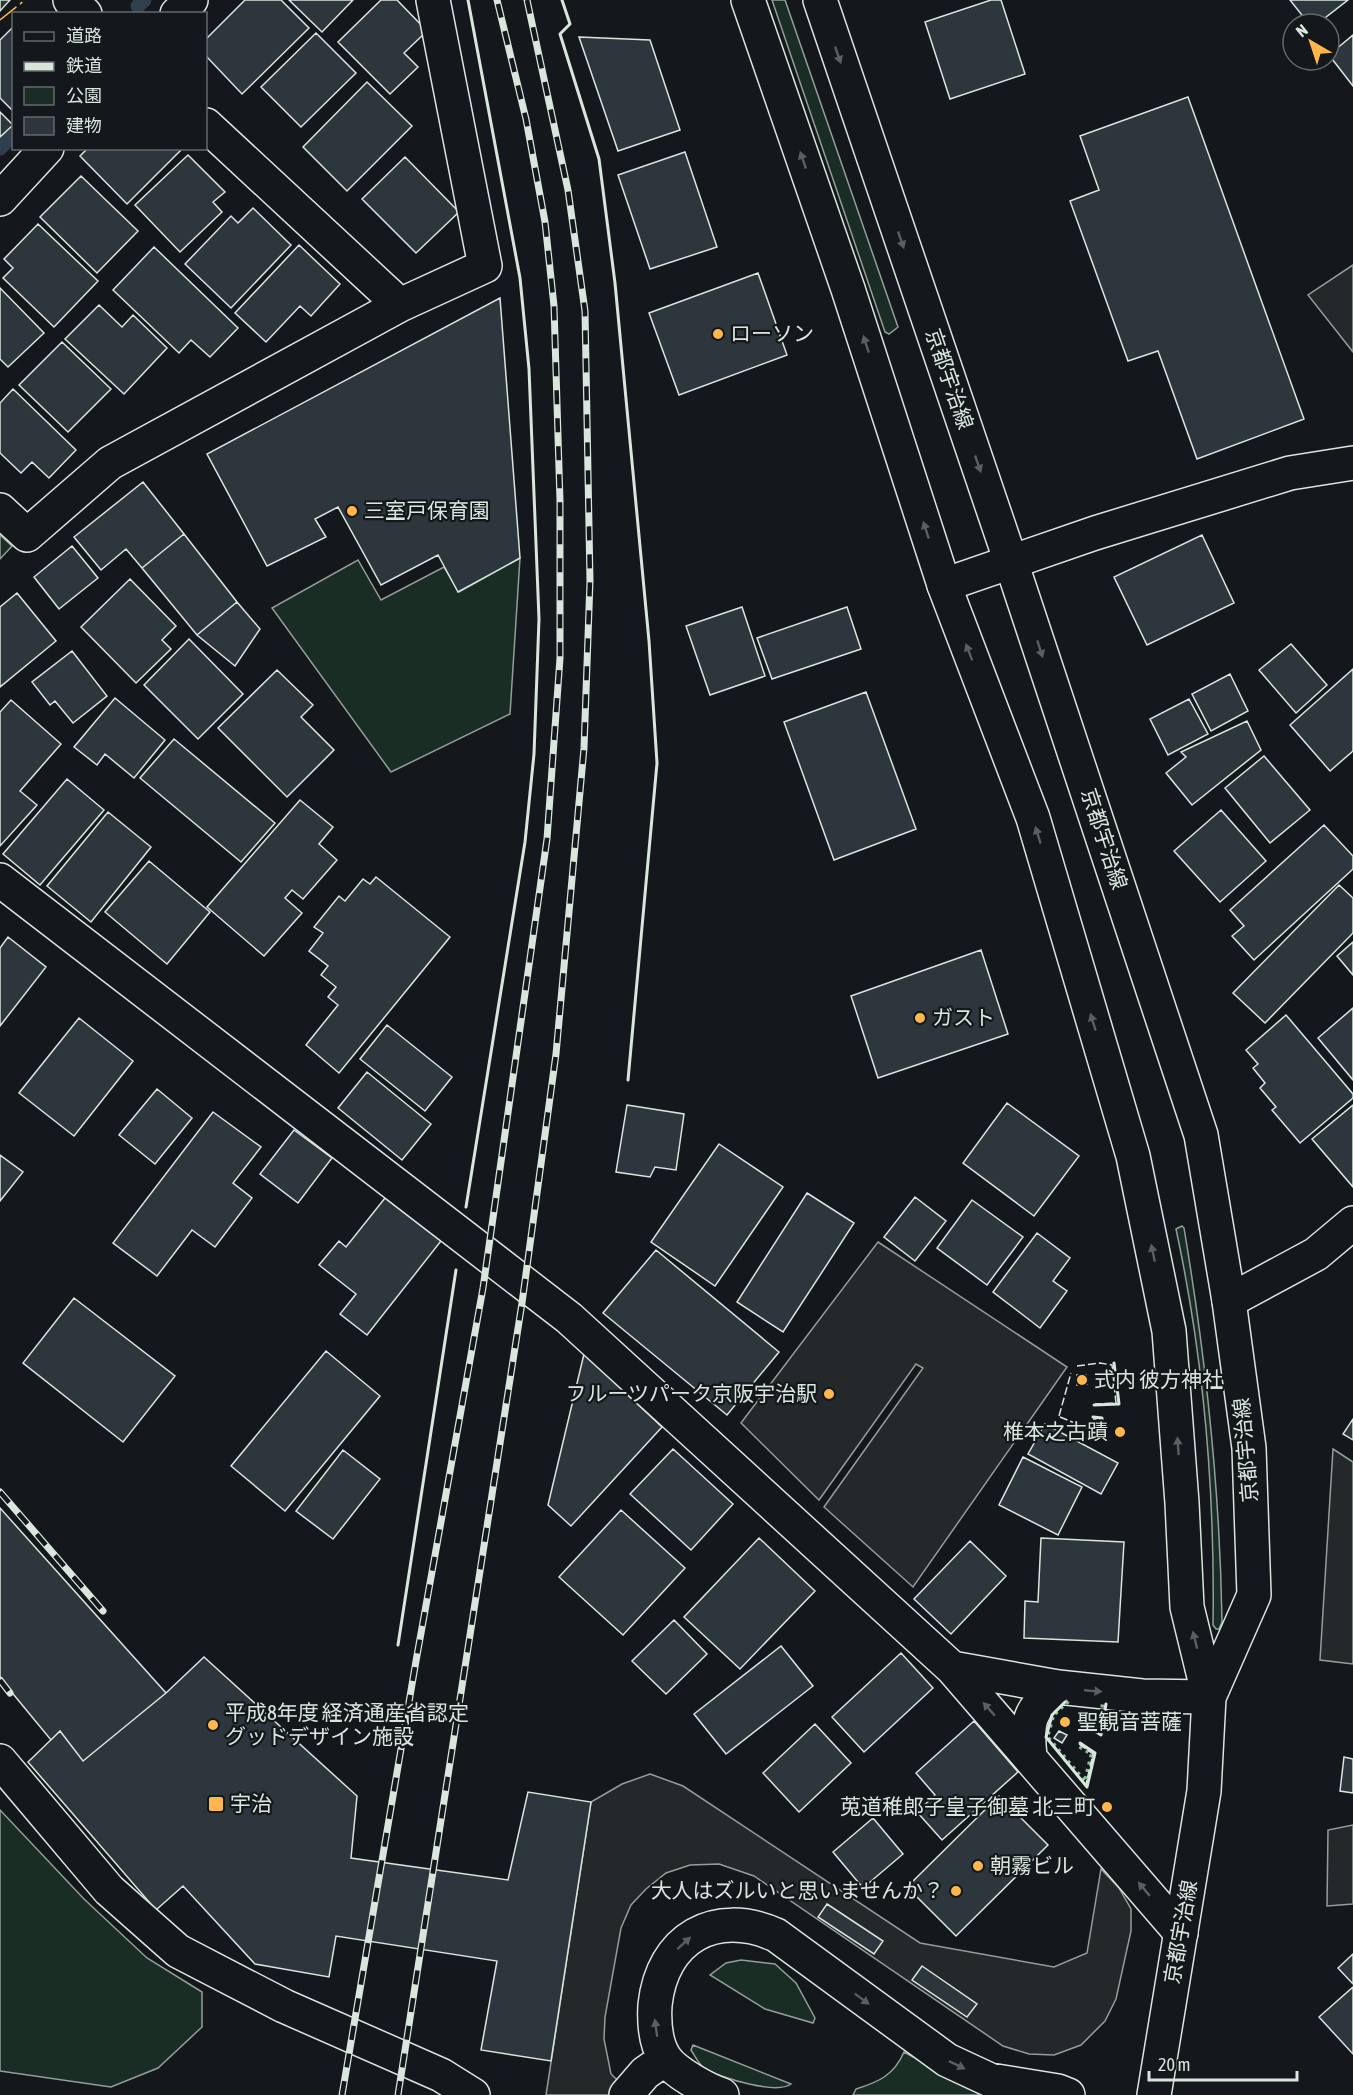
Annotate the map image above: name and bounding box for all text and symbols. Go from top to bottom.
legend [12,12,207,150]
north arrow [1281,12,1341,72]
text: N [1292,20,1311,40]
text: 道路 [66,25,102,46]
one-way arrow [834,46,844,64]
text: 鉄道 [66,55,102,76]
text: 公園 [66,85,102,106]
text: 建物 [66,115,102,136]
one-way arrow [798,151,808,169]
one-way arrow [897,231,907,249]
place label: ローソン [730,321,814,345]
street label: 京都宇治線 [922,325,978,432]
marker: ローソン [711,327,725,341]
one-way arrow [861,335,870,353]
one-way arrow [973,455,983,473]
place label: 三室戸保育園 [364,498,490,522]
marker: 三室戸保育園 [345,504,359,518]
one-way arrow [921,521,930,539]
one-way arrow [1036,640,1045,658]
one-way arrow [964,643,974,661]
street label: 京都宇治線 [1077,785,1133,892]
one-way arrow [1033,826,1042,844]
place label: ガスト [932,1005,995,1029]
marker: ガスト [913,1011,927,1025]
one-way arrow [1088,1013,1097,1031]
one-way arrow [1148,1243,1157,1262]
place label: 式内 彼方神社 [1094,1367,1223,1391]
marker: 式内 彼方神社 [1075,1373,1089,1387]
place label: フルーツパーク京阪宇治駅 [565,1381,817,1405]
marker: フルーツパーク京阪宇治駅 [822,1387,836,1401]
street label: 京都宇治線 [1228,1397,1262,1503]
place label: 椎本之古蹟 [1003,1419,1108,1443]
marker: 椎本之古蹟 [1113,1425,1127,1439]
one-way arrow [1173,1437,1183,1456]
one-way arrow [1189,1631,1199,1649]
one-way arrow [1083,1686,1102,1696]
place label: 平成8年度 経済通産省認定 グッドデザイン施設 [225,1700,469,1748]
one-way arrow [983,1702,996,1717]
place label: 聖観音菩薩 [1077,1709,1182,1733]
marker: 聖観音菩薩 [1058,1715,1072,1729]
marker: 平成8年度 経済通産省認定 グッドデザイン施設 [206,1718,220,1732]
place label: 宇治 [230,1791,272,1815]
place label: 莵道稚郎子皇子御墓 北三町 [840,1794,1095,1818]
marker: 宇治 [207,1795,225,1813]
marker: 莵道稚郎子皇子御墓 北三町 [1100,1800,1114,1814]
place label: 朝霧ビル [990,1853,1074,1877]
marker: 朝霧ビル [971,1859,985,1873]
place label: 大人はズルいと思いませんか？ [651,1878,944,1902]
street label: 京都宇治線 [1159,1878,1201,1986]
one-way arrow [1137,1881,1150,1897]
marker: 大人はズルいと思いませんか？ [949,1884,963,1898]
one-way arrow [676,1937,691,1950]
one-way arrow [854,1993,869,2005]
one-way arrow [651,2018,660,2037]
scale bar [1149,2044,1298,2082]
text: 20 m [1158,2054,1190,2075]
one-way arrow [948,2060,965,2069]

